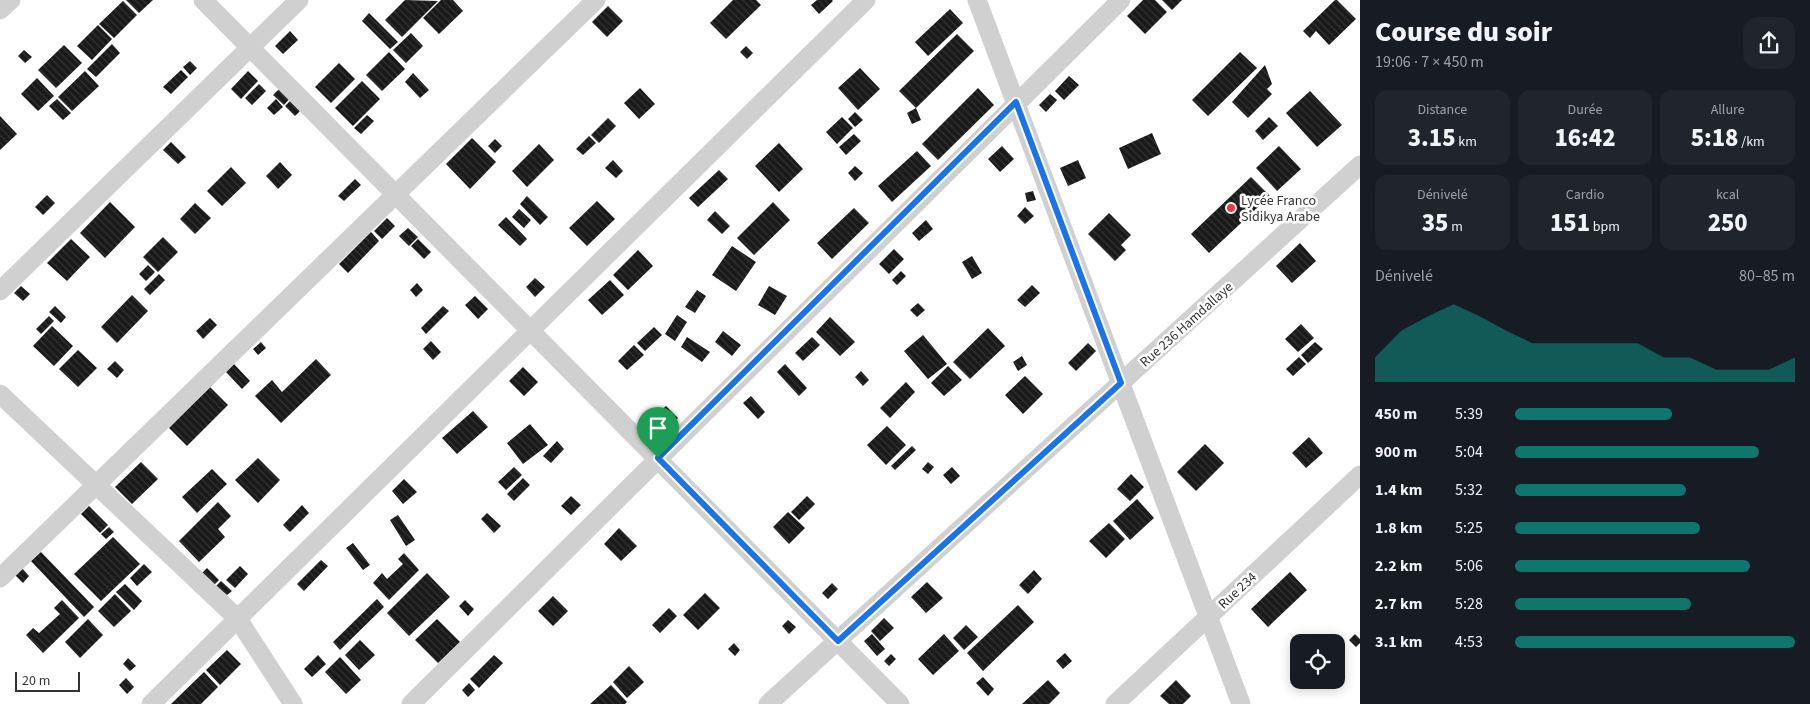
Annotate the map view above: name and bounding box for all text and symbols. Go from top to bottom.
text: Course du soir [1375,12,1552,52]
button: share [1743,17,1795,69]
text: 19:06 · 7 × 450 m [1375,51,1484,73]
text: Distance [1417,100,1467,120]
text: Durée [1568,100,1602,120]
text: Allure [1711,100,1745,120]
text: 3.15 [1408,120,1456,156]
text: 16:42 [1554,120,1616,156]
text: 5:18 [1691,120,1738,156]
text: km [1456,132,1477,152]
text: /km [1738,132,1765,152]
text: Dénivelé [1417,185,1468,205]
text: Cardio [1566,185,1604,205]
text: kcal [1716,185,1739,205]
place label: Lycée Franco Sidikya Arabe [1241,191,1320,227]
marker: Lycée Franco Sidikya Arabe [1225,202,1237,214]
text: 35 [1422,205,1448,241]
text: 151 [1550,205,1590,241]
text: 250 [1708,205,1748,241]
text: m [1448,217,1463,237]
text: bpm [1590,217,1620,237]
text: Dénivelé [1375,265,1433,287]
text: 80–85 m [1739,265,1795,287]
street label: Rue 236 Hamdallaye [1136,277,1238,372]
text: 450 m [1375,403,1417,425]
text: 5:39 [1455,403,1483,425]
pin [637,407,679,458]
icon: arrive [644,414,672,442]
text: 900 m [1375,441,1417,463]
text: 5:04 [1455,441,1483,463]
text: 1.4 km [1375,479,1422,501]
text: 5:32 [1455,479,1483,501]
text: 1.8 km [1375,517,1422,539]
text: 5:25 [1455,517,1483,539]
text: 2.2 km [1375,555,1422,577]
text: 5:06 [1455,555,1483,577]
street label: Rue 234 [1214,568,1261,614]
text: 2.7 km [1375,593,1422,615]
text: 5:28 [1455,593,1483,615]
text: 3.1 km [1375,631,1422,653]
text: 4:53 [1455,631,1483,653]
map controls [1290,634,1345,689]
button: locate [1290,634,1345,689]
scale bar [15,669,80,692]
text: 20 m [22,671,50,691]

